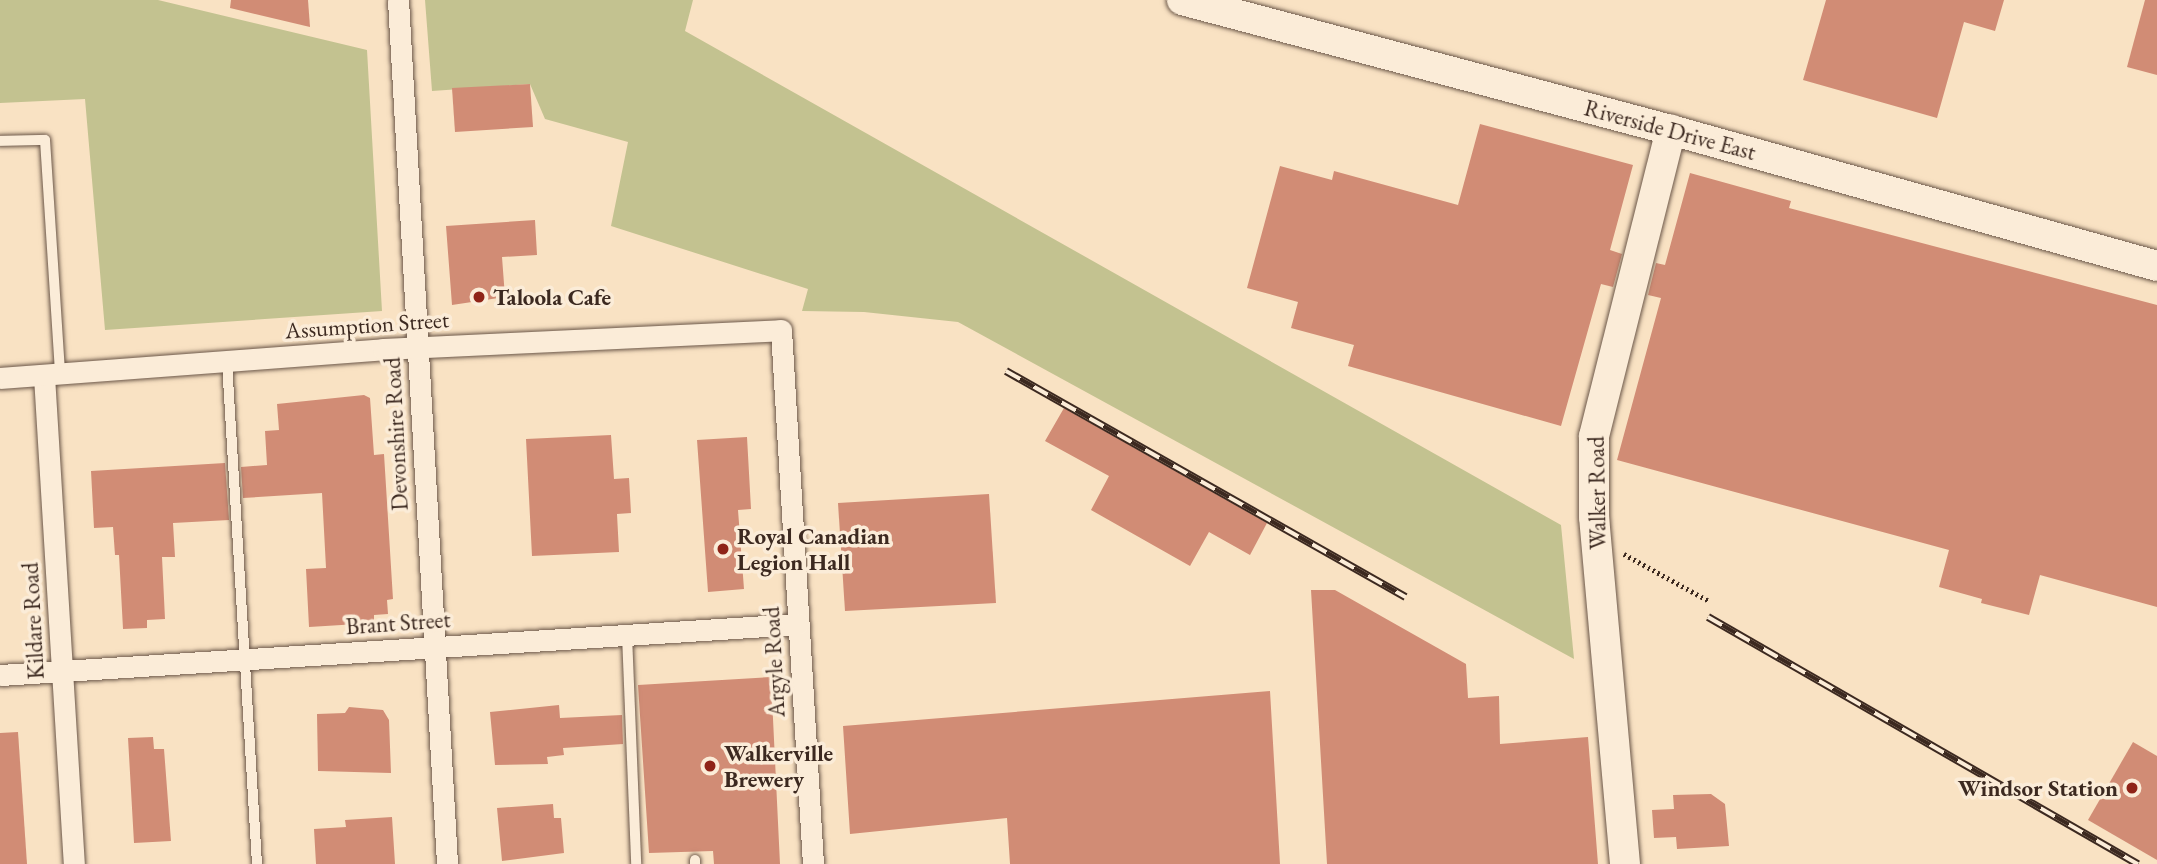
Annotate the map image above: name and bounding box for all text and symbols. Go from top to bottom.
street label: Riverside Drive East [1581,94,1759,166]
place label: Taloola Cafe [493,283,611,311]
marker: Taloola Cafe [471,289,487,305]
street label: Assumption Street [284,306,450,344]
street label: Devonshire Road [378,357,414,511]
street label: Walker Road [1582,436,1612,550]
place label: Royal Canadian Legion Hall [737,522,890,576]
marker: Royal Canadian Legion Hall [715,541,731,557]
street label: Kildare Road [16,562,50,680]
street label: Brant Street [345,606,451,640]
street label: Argyle Road [757,606,791,718]
place label: Walkerville Brewery [724,739,833,793]
marker: Walkerville Brewery [702,758,718,774]
place label: Windsor Station [1958,774,2118,802]
marker: Windsor Station [2124,780,2140,796]

